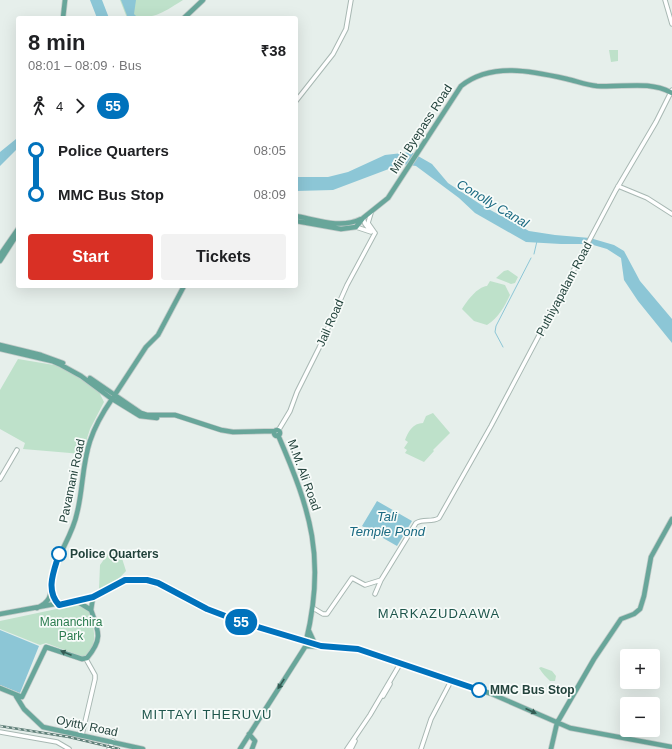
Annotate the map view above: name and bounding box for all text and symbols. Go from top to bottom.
text: 8 min [28,30,85,55]
text: ₹38 [261,42,286,59]
text: 08:01 – 08:09 · Bus [28,58,141,73]
street label: Mini Byepass Road [387,82,455,176]
icon: walk [28,95,50,117]
icon: forward [69,95,91,117]
text: 55 [105,98,121,114]
text: 4 [56,99,63,114]
text: Police Quarters [58,142,169,159]
text: 08:05 [253,143,286,158]
water label: Conolly Canal [454,176,532,231]
text: MMC Bus Stop [58,186,164,203]
text: 08:09 [253,187,286,202]
button: Start [28,234,153,280]
button: Tickets [161,234,286,280]
street label: Puthiyapalam Road [533,239,595,339]
street label: Jail Road [313,297,347,349]
street label: Pavamani Road [56,438,88,524]
street label: M.M. Ali Road [285,438,323,512]
water label: Tali Temple Pond [349,509,426,539]
marker: Police Quarters [51,546,67,562]
place label: Police Quarters [70,547,159,561]
district label: MARKAZUDAAWA [378,606,500,621]
line badge: 55 [223,609,259,635]
text: 55 [233,614,249,630]
park label: Mananchira Park [40,615,103,643]
one-way arrow [59,649,71,655]
map controls [620,649,660,737]
button: + [620,649,660,689]
one-way arrow [277,679,285,689]
marker: MMC Bus Stop [471,682,487,698]
place label: MMC Bus Stop [490,683,575,697]
button: − [620,697,660,737]
district label: MITTAYI THERUVU [142,707,272,722]
one-way arrow [525,708,537,714]
street label: Oyitty Road [55,713,119,739]

